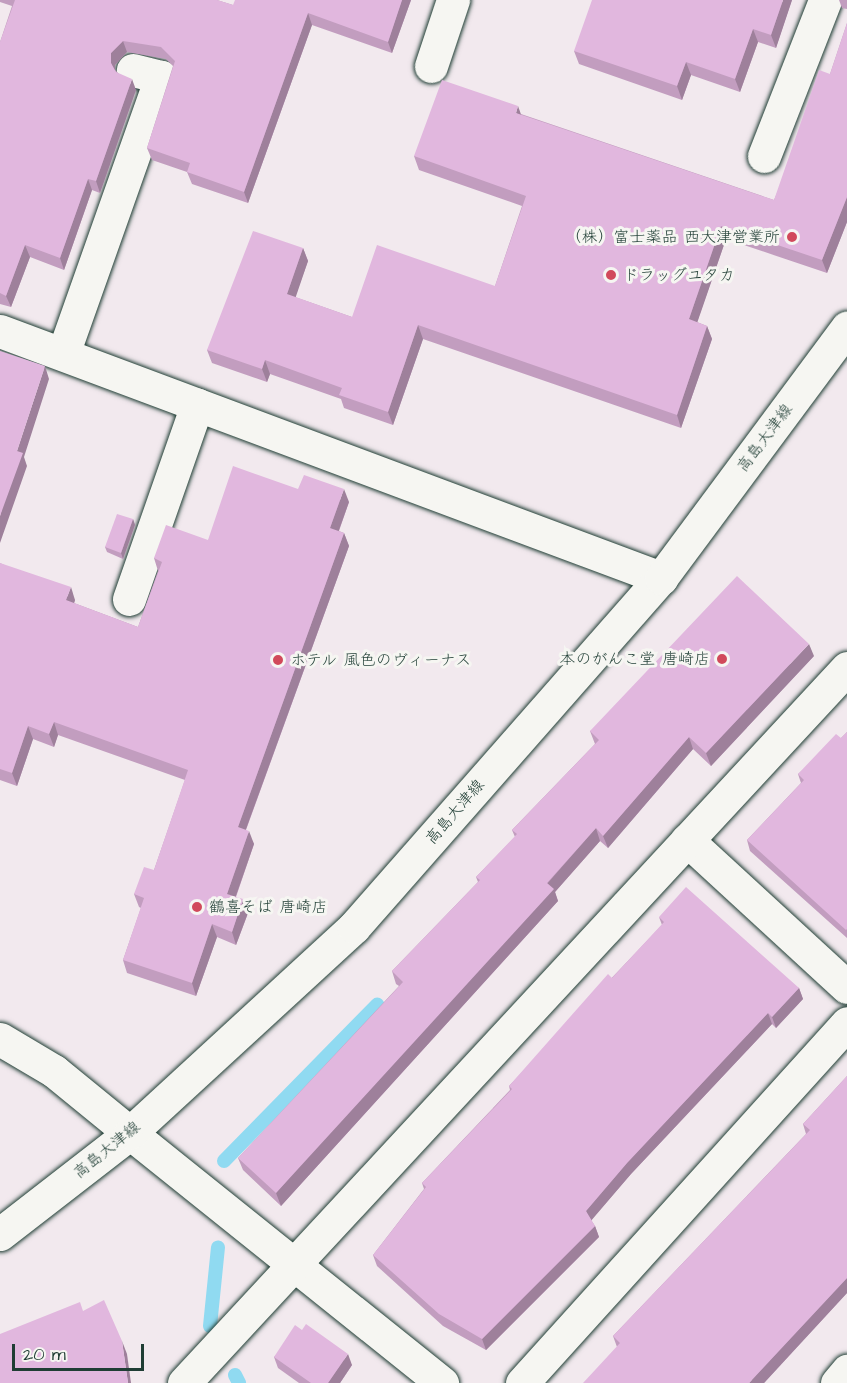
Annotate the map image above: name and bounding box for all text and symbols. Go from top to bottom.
place label: （株）富士薬品 西大津営業所 [566,227,780,247]
marker: （株）富士薬品 西大津営業所 [785,230,799,244]
place label: ドラッグユタカ [623,265,735,285]
marker: ドラッグユタカ [604,268,618,282]
street label: 高島大津線 [733,400,797,476]
place label: 本のがんこ堂 唐崎店 [560,649,710,669]
place label: ホテル 風色のヴィーナス [290,650,472,670]
marker: 本のがんこ堂 唐崎店 [715,652,729,666]
marker: ホテル 風色のヴィーナス [271,653,285,667]
street label: 高島大津線 [422,776,488,848]
place label: 鶴喜そば 唐崎店 [209,897,327,917]
marker: 鶴喜そば 唐崎店 [190,900,204,914]
street label: 高島大津線 [70,1117,144,1183]
scale bar [15,1332,147,1370]
text: 20 m [23,1342,66,1367]

